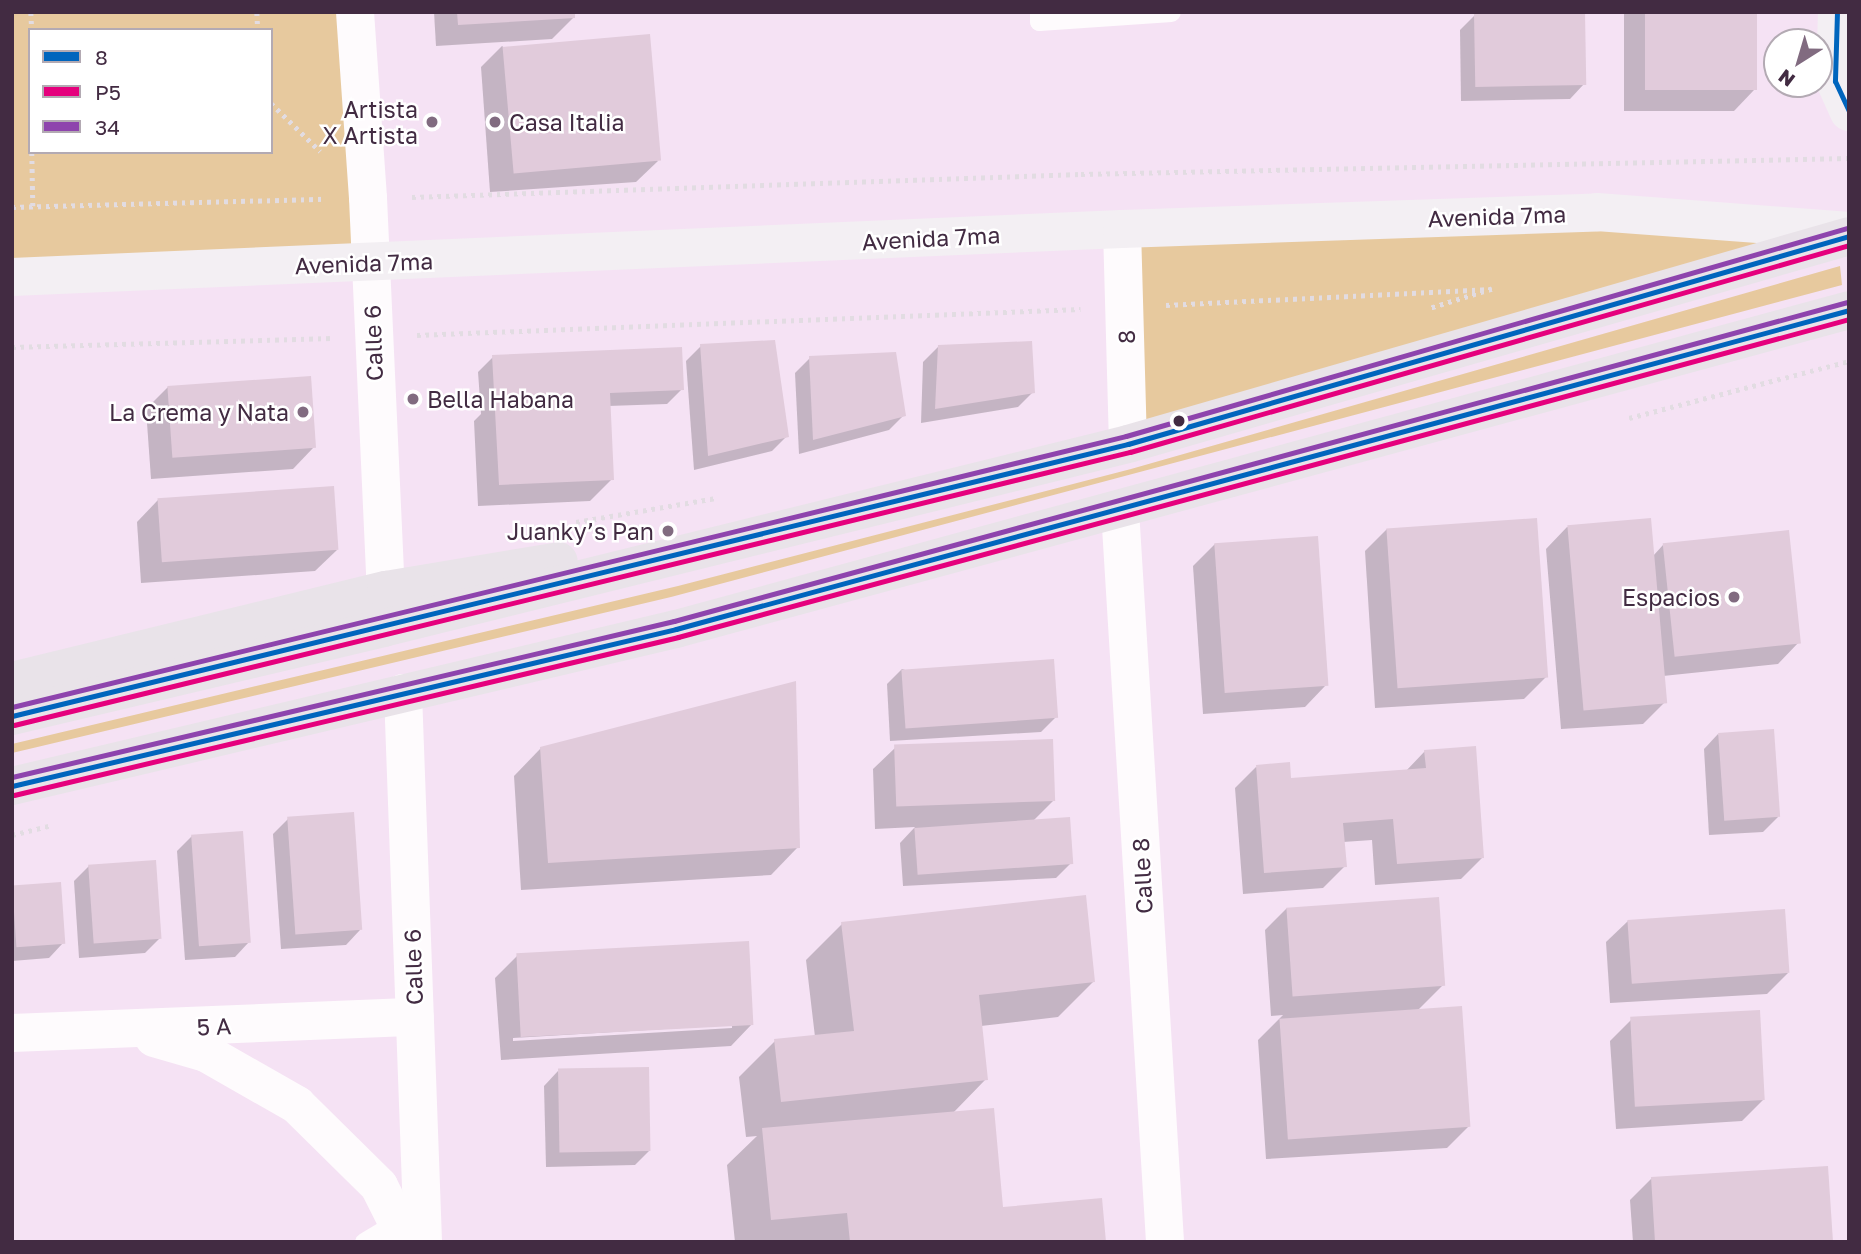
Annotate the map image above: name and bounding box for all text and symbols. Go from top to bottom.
legend [28,28,273,154]
north arrow [1763,28,1833,98]
text: 8 [95,44,108,70]
text: N [1774,65,1799,92]
text: P5 [95,79,121,105]
place label: Artista X Artista [322,95,418,149]
place label: Casa Italia [509,108,625,136]
text: 34 [95,114,120,140]
marker: Artista X Artista [424,114,440,130]
marker: Casa Italia [487,114,503,130]
street label: Avenida 7ma [1427,200,1567,232]
street label: Avenida 7ma [861,221,1001,255]
street label: Avenida 7ma [294,247,434,279]
street label: Calle 6 [358,304,388,382]
street label: 8 [1112,330,1140,344]
place label: Bella Habana [427,385,574,413]
marker: Bella Habana [405,391,421,407]
place label: La Crema y Nata [109,398,289,426]
marker: La Crema y Nata [295,404,311,420]
unlabelled marker [1172,414,1186,428]
place label: Juanky’s Pan [507,517,654,545]
marker: Juanky’s Pan [660,523,676,539]
place label: Espacios [1622,583,1720,611]
marker: Espacios [1726,589,1742,605]
street label: Calle 8 [1126,837,1158,915]
street label: Calle 6 [398,928,428,1006]
street label: 5 A [196,1012,232,1040]

